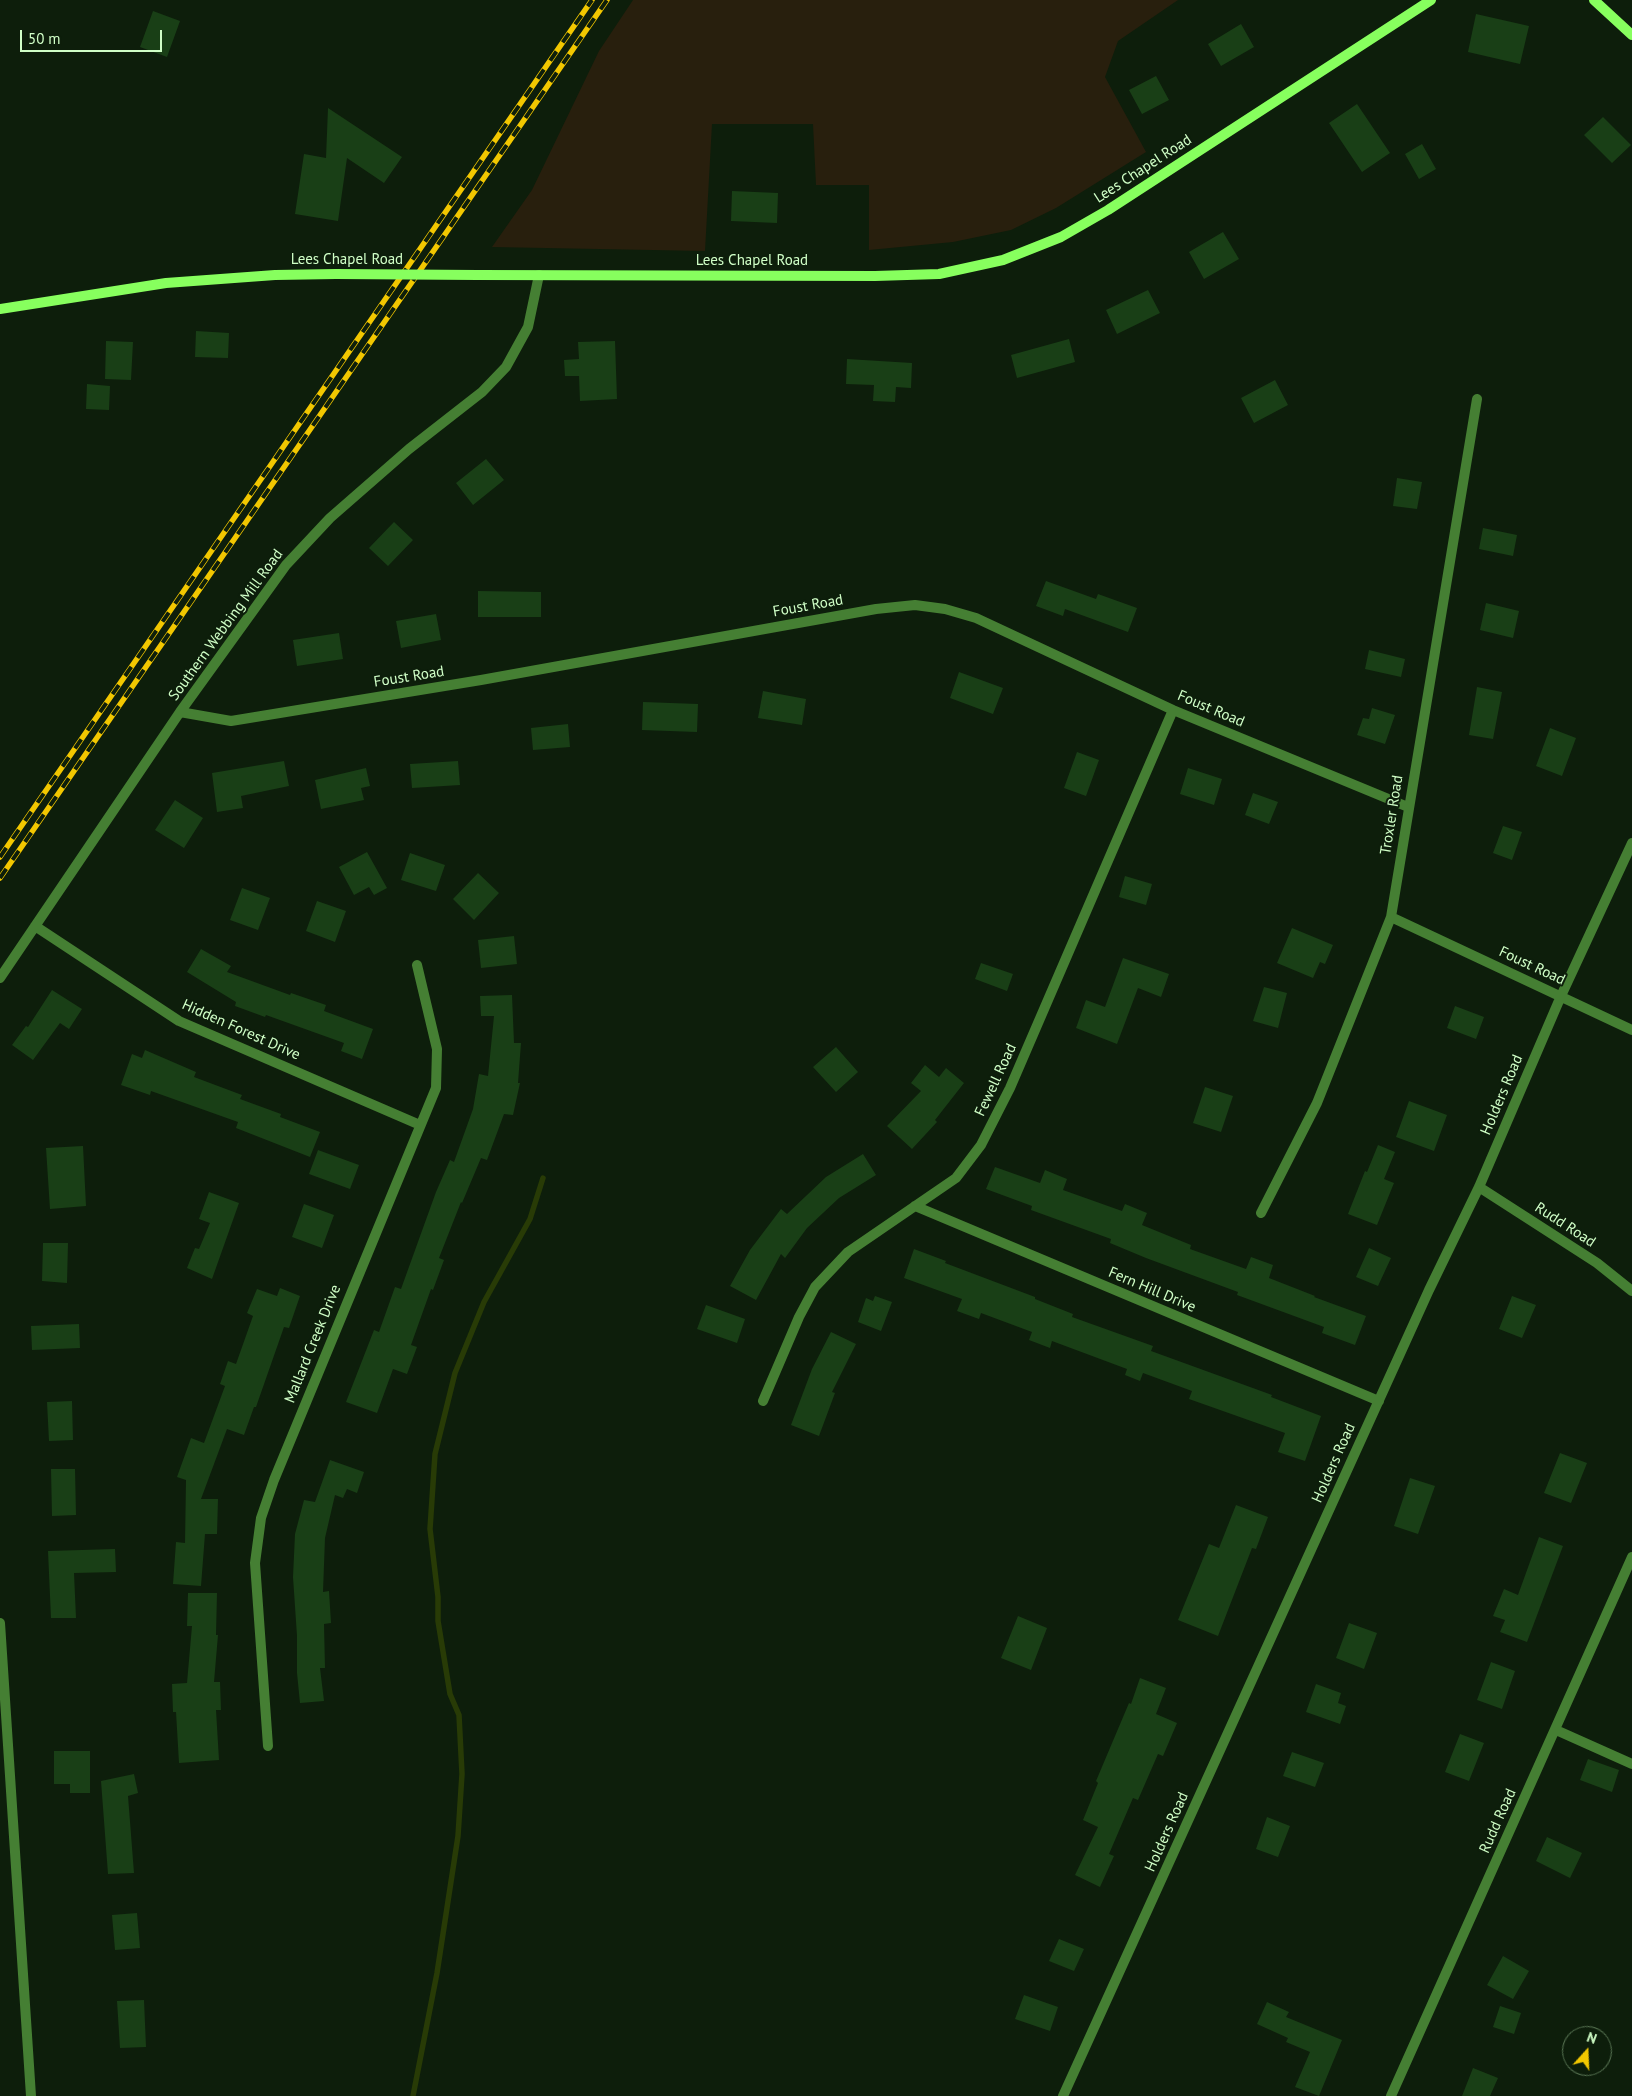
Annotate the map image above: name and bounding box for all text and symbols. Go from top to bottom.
scale bar [22,20,165,52]
text: 50 m [28,29,61,48]
street label: Lees Chapel Road [1091,131,1195,207]
street label: Lees Chapel Road [291,251,403,269]
street label: Lees Chapel Road [696,252,808,270]
street label: Southern Webbing Mill Road [165,546,287,704]
street label: Foust Road [771,591,845,621]
street label: Foust Road [373,663,445,691]
street label: Foust Road [1175,687,1247,731]
street label: Troxler Road [1377,774,1407,856]
street label: Foust Road [1496,943,1568,989]
street label: Hidden Forest Drive [179,996,303,1064]
street label: Fewell Road [971,1041,1021,1119]
street label: Holders Road [1477,1052,1527,1138]
street label: Rudd Road [1531,1199,1599,1251]
street label: Fern Hill Drive [1106,1264,1198,1316]
street label: Mallard Creek Drive [281,1282,345,1406]
street label: Holders Road [1308,1420,1360,1506]
street label: Rudd Road [1476,1786,1520,1856]
street label: Holders Road [1141,1789,1193,1875]
north arrow [1562,2026,1612,2076]
text: N [1584,2028,1599,2048]

